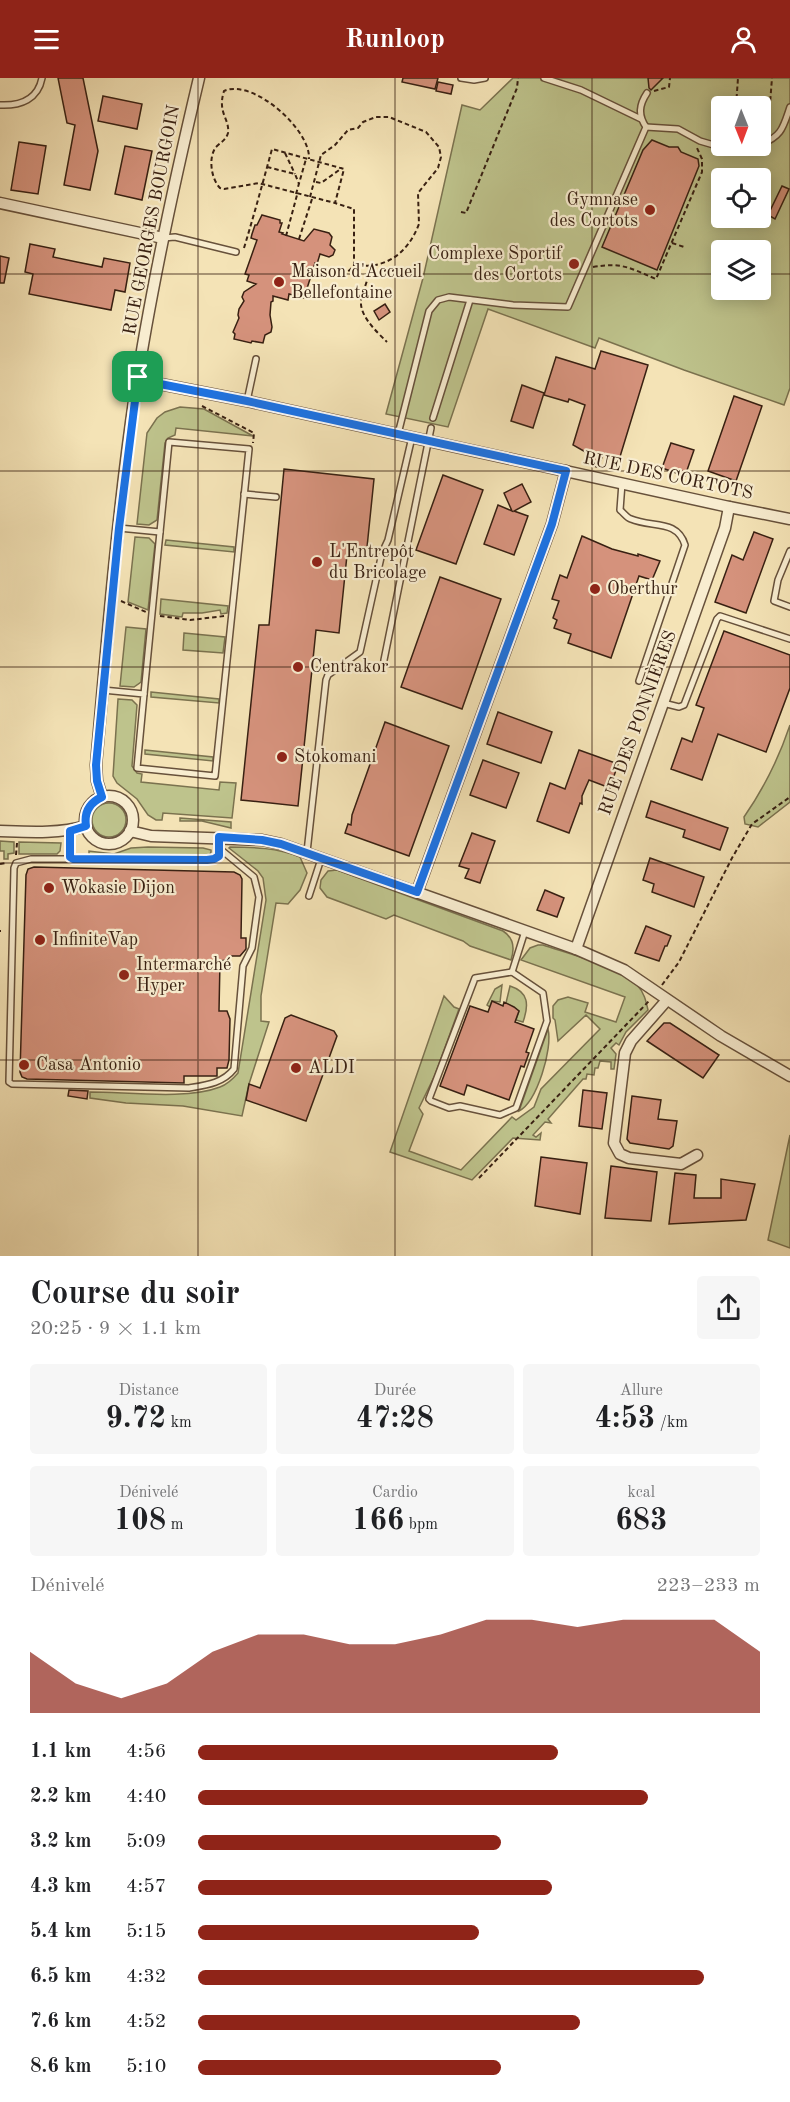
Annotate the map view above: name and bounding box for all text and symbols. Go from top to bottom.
icon: menu [30,23,63,56]
icon: person [727,23,760,56]
text: Runloop [345,26,445,53]
north arrow [711,96,771,156]
map controls [711,96,771,300]
street label: RUE GEORGES BOURGOIN [121,103,183,337]
button: locate [711,168,771,228]
place label: Gymnase des Cortots [550,191,638,230]
marker: Gymnase des Cortots [643,203,657,217]
button: layers [711,240,771,300]
place label: Complexe Sportif des Cortots [428,245,563,284]
marker: Complexe Sportif des Cortots [567,257,581,271]
place label: Maison d'Accueil Bellefontaine [291,263,422,302]
marker: Maison d'Accueil Bellefontaine [272,275,286,289]
pin [112,351,163,402]
icon: arrive [121,360,154,393]
street label: RUE DES CORTOTS [581,449,755,503]
place label: L'Entrepôt du Bricolage [329,543,426,582]
marker: L'Entrepôt du Bricolage [310,555,324,569]
place label: Oberthur [607,580,678,598]
marker: Oberthur [588,582,602,596]
street label: RUE DES PONNIÈRES [592,627,680,818]
place label: Centrakor [310,658,389,676]
marker: Centrakor [291,660,305,674]
place label: Stokomani [294,748,377,766]
marker: Stokomani [275,750,289,764]
place label: Wokasie Dijon [61,879,175,897]
marker: Wokasie Dijon [42,881,56,895]
place label: InfiniteVap [52,931,138,949]
marker: InfiniteVap [33,933,47,947]
place label: Intermarché Hyper [136,956,231,995]
marker: Intermarché Hyper [117,968,131,982]
place label: Casa Antonio [36,1056,141,1074]
marker: Casa Antonio [17,1058,31,1072]
place label: ALDI [308,1059,355,1077]
marker: ALDI [289,1061,303,1075]
button: share [697,1276,760,1339]
text: Course du soir [30,1278,240,1311]
text: 20:25 · 9 × 1.1 km [30,1319,201,1339]
text: Distance [119,1383,179,1399]
text: Durée [374,1383,416,1399]
text: Allure [620,1383,663,1399]
text: 9.72 [106,1404,166,1434]
text: 47:28 [356,1404,434,1434]
text: 4:53 [595,1404,655,1434]
text: km [166,1415,192,1431]
text: /km [655,1415,688,1431]
text: Dénivelé [119,1485,178,1501]
text: Cardio [372,1485,418,1501]
text: kcal [628,1485,655,1501]
text: 108 [114,1506,166,1536]
text: 166 [352,1506,404,1536]
text: 683 [615,1506,667,1536]
text: m [166,1517,183,1533]
text: bpm [404,1517,438,1533]
text: Dénivelé [30,1576,104,1596]
text: 223–233 m [657,1576,760,1596]
text: 1.1 km [30,1742,92,1762]
text: 4:56 [126,1742,166,1762]
text: 2.2 km [30,1787,92,1807]
text: 4:40 [126,1787,166,1807]
text: 3.2 km [30,1832,92,1852]
text: 5:09 [126,1832,166,1852]
text: 4.3 km [30,1877,92,1897]
text: 4:57 [126,1877,166,1897]
text: 5.4 km [30,1922,92,1942]
text: 5:15 [126,1922,166,1942]
text: 6.5 km [30,1967,92,1987]
text: 4:32 [126,1967,166,1987]
text: 7.6 km [30,2012,92,2032]
text: 4:52 [126,2012,166,2032]
text: 8.6 km [30,2057,92,2077]
text: 5:10 [126,2057,166,2077]

